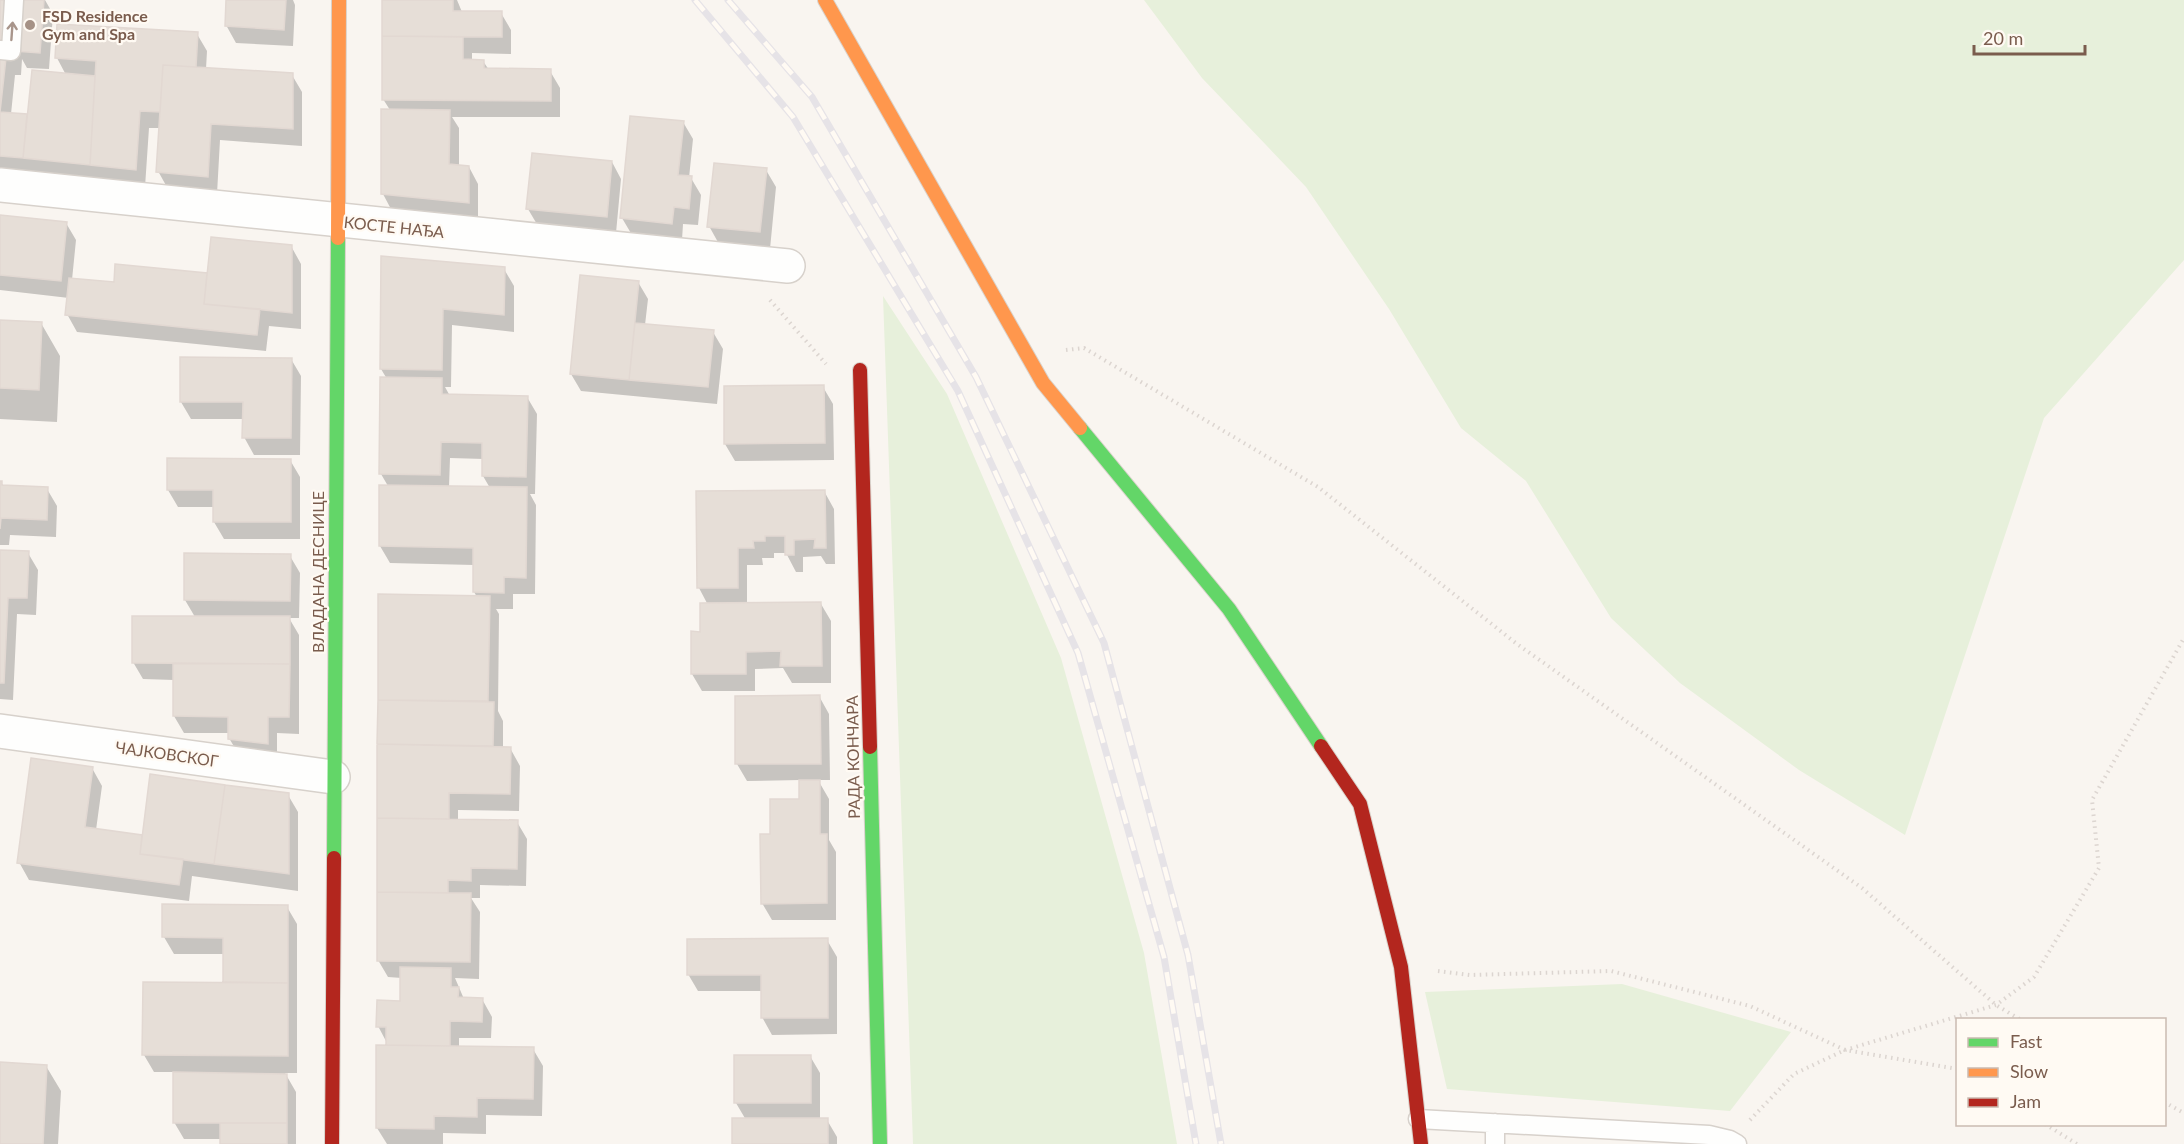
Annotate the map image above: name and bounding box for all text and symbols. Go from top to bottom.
place label: FSD Residence Gym and Spa [42,6,148,43]
marker: FSD Residence Gym and Spa [23,18,37,32]
scale bar [1974,18,2085,56]
one-way arrow [7,21,18,41]
text: 20 m [1983,27,2023,49]
street label: КОСТЕ НАЂА [343,212,445,241]
street label: ВЛАДАНА ДЕСНИЦЕ [308,491,327,653]
street label: РАДА КОНЧАРА [842,695,863,819]
street label: ЧАЈКОВСКОГ [114,737,220,770]
legend [1956,1018,2166,1126]
text: Fast [2010,1030,2043,1052]
text: Slow [2010,1060,2048,1082]
text: Jam [2010,1090,2041,1112]

